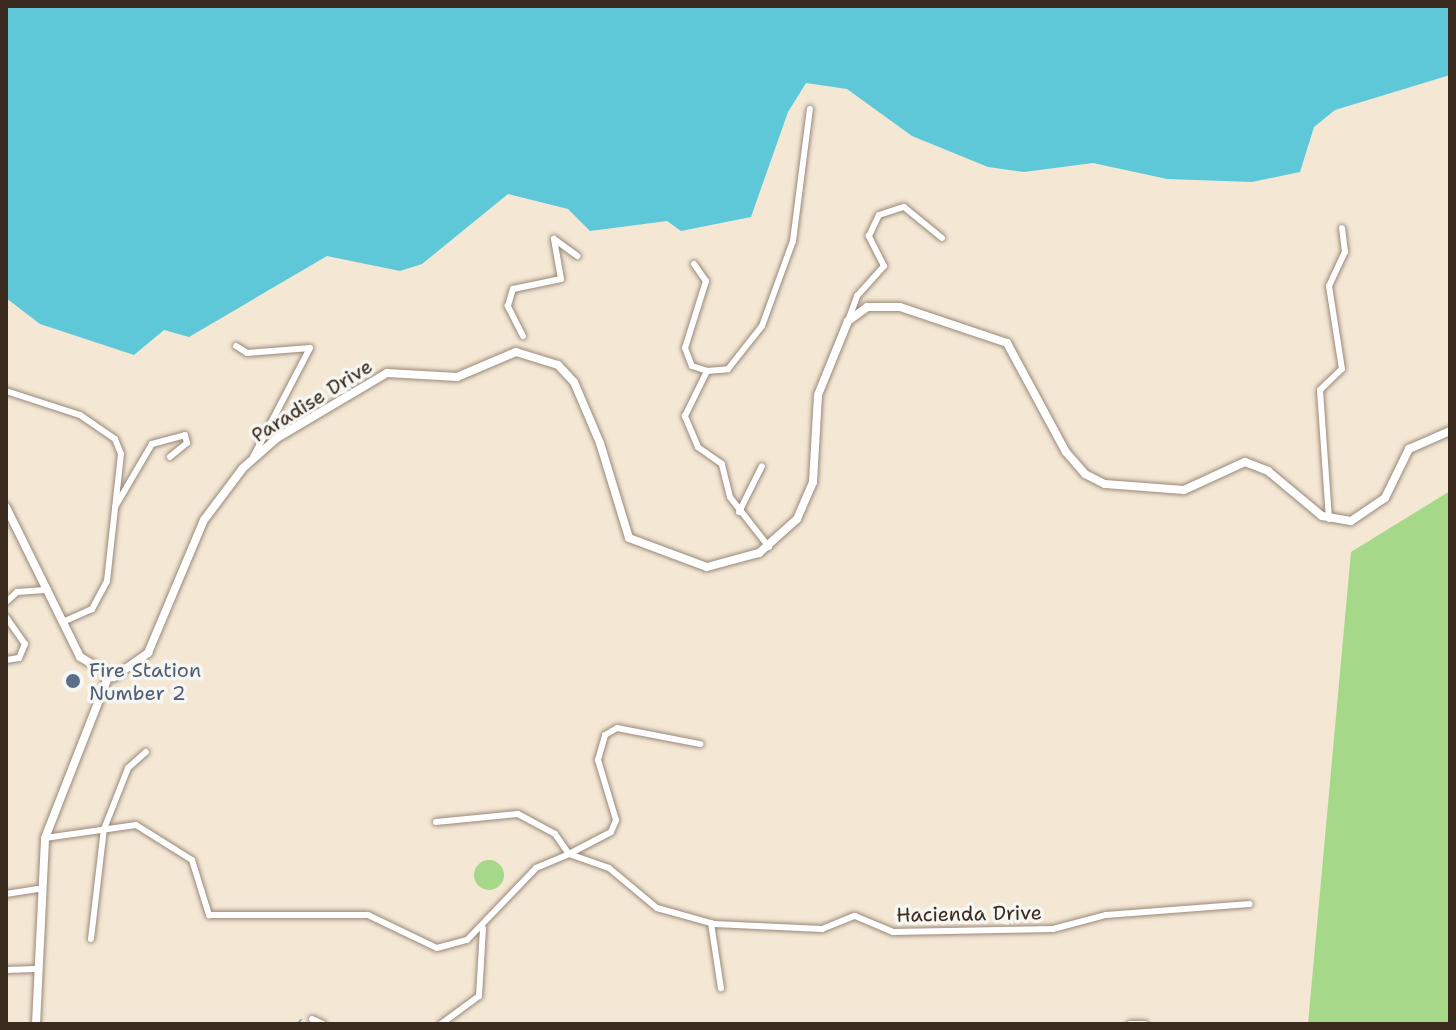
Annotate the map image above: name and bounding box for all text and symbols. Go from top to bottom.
street label: Paradise Drive [247,354,377,448]
place label: Fire Station Number 2 [89,658,201,705]
marker: Fire Station Number 2 [64,672,82,690]
street label: Hacienda Drive [896,901,1042,927]

